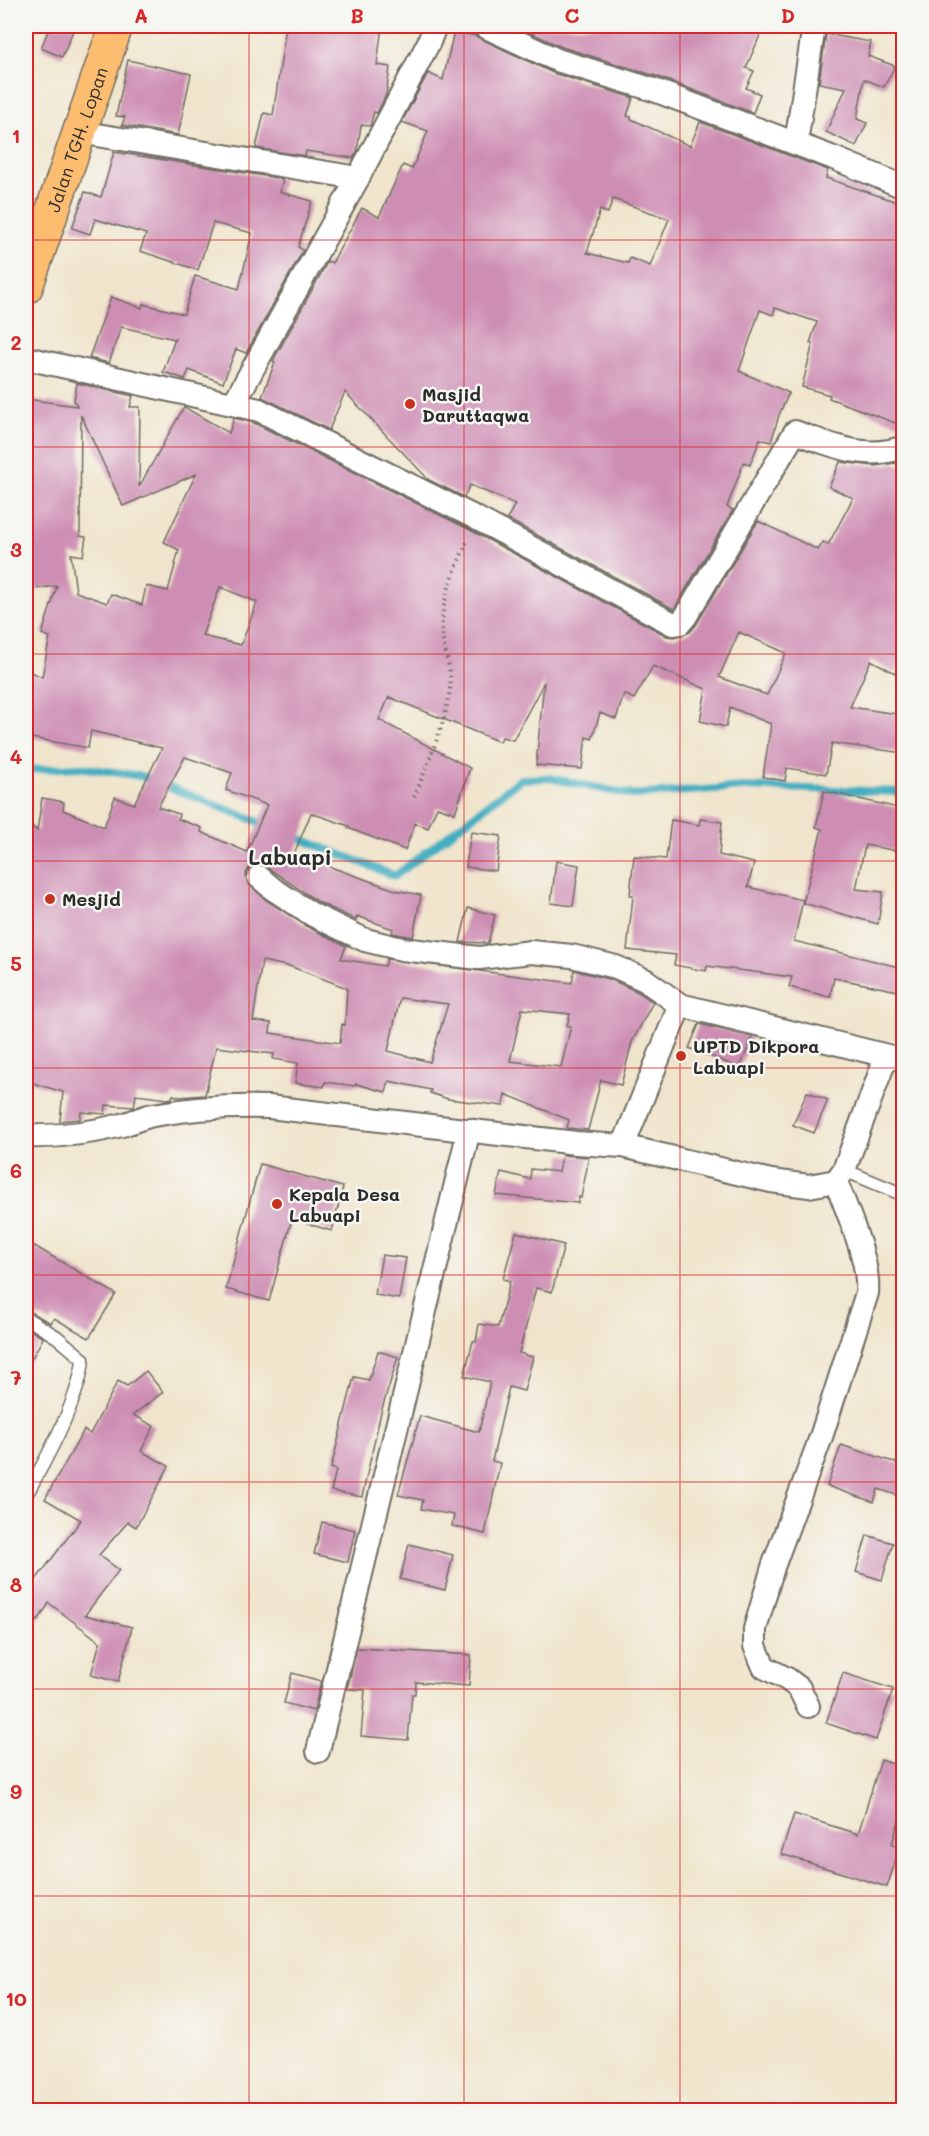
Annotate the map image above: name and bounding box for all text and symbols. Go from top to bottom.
text: A [134,2,148,28]
text: B [350,2,364,28]
text: C [565,2,580,28]
text: D [781,2,795,28]
street label: Jalan TGH. Lopan [41,64,113,215]
text: 1 [12,122,20,148]
text: 2 [10,329,22,355]
place label: Masjid Daruttaqwa [422,382,529,427]
marker: Masjid Daruttaqwa [403,397,417,411]
text: 3 [10,536,22,562]
text: 4 [10,743,23,769]
district label: Labuapi [248,843,332,870]
place label: Mesjid [62,887,121,911]
marker: Mesjid [43,892,57,906]
text: 5 [10,950,22,976]
place label: UPTD Dikpora Labuapi [693,1034,819,1079]
marker: UPTD Dikpora Labuapi [674,1049,688,1063]
text: 6 [10,1157,22,1183]
place label: Kepala Desa Labuapi [289,1182,400,1227]
marker: Kepala Desa Labuapi [270,1197,284,1211]
text: 7 [10,1364,22,1390]
text: 8 [10,1571,22,1597]
text: 9 [10,1778,22,1804]
text: 10 [5,1985,27,2011]

